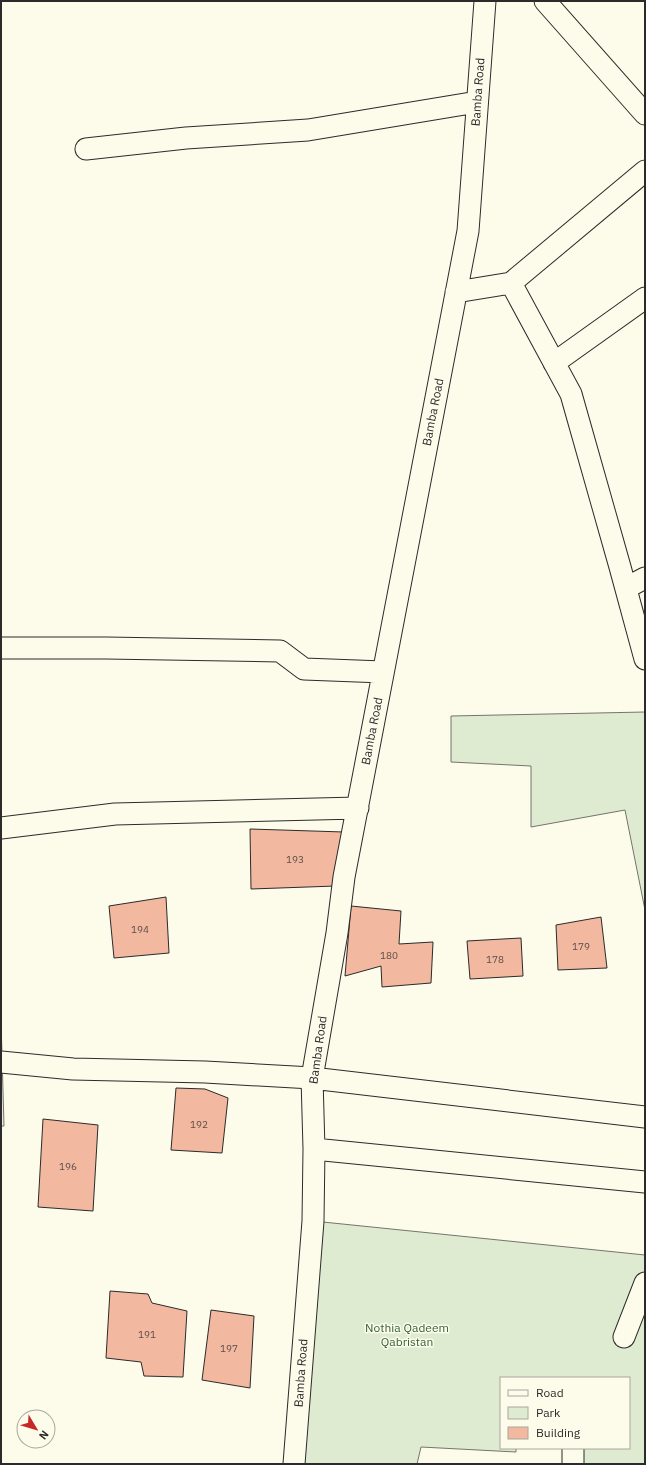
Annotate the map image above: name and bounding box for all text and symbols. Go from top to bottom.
street label: Bamba Road [468,57,487,127]
street label: Bamba Road [419,377,446,447]
street label: Bamba Road [358,696,385,766]
house number: 193 [286,853,304,866]
house number: 194 [131,923,149,936]
house number: 179 [572,940,590,953]
house number: 180 [380,949,398,962]
house number: 178 [486,953,504,966]
street label: Bamba Road [305,1015,330,1085]
house number: 192 [190,1118,208,1131]
house number: 196 [59,1160,77,1173]
park label: Nothia Qadeem Qabristan [365,1320,449,1349]
house number: 191 [138,1328,156,1341]
street label: Bamba Road [291,1338,310,1408]
house number: 197 [220,1342,238,1355]
legend [500,1377,630,1449]
text: Road [536,1385,564,1400]
text: Park [536,1405,561,1420]
north arrow [16,1409,56,1449]
text: Building [536,1425,581,1440]
text: N [36,1428,52,1443]

